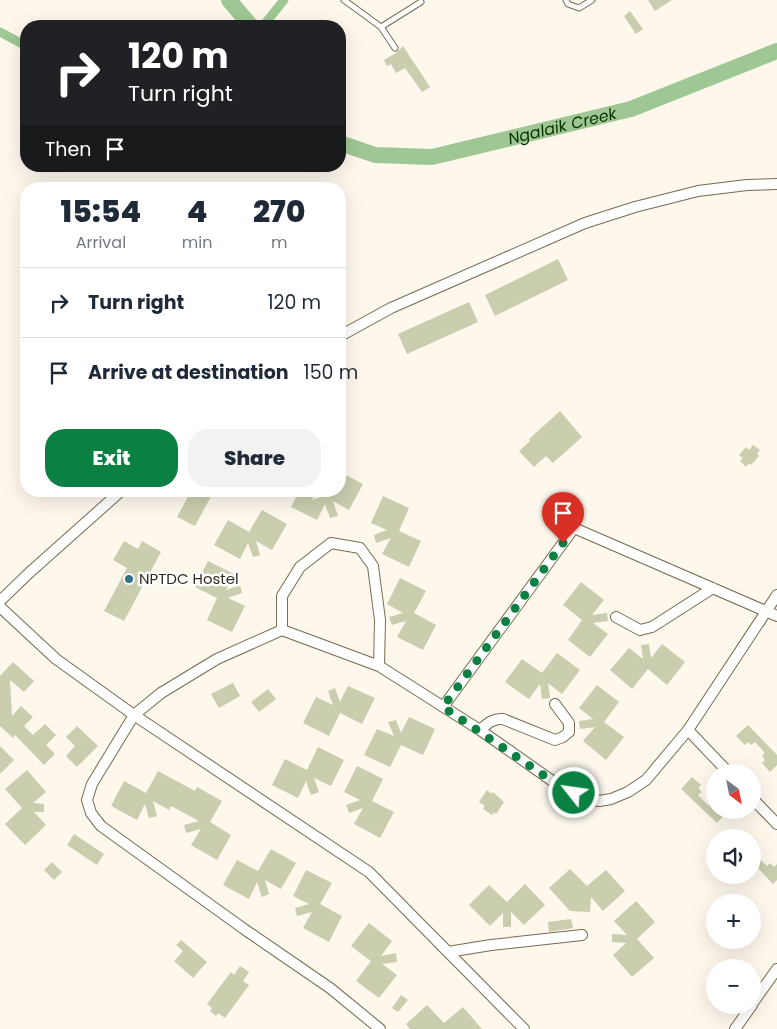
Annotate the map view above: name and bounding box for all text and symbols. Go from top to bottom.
text: 120 m [128,31,228,80]
icon: right [45,40,110,105]
text: Turn right [128,78,233,109]
water label: Ngalaik Creek [506,102,620,150]
icon: arrive [101,135,129,163]
text: Then [45,136,91,163]
text: 15:54 [61,190,141,233]
text: 4 [187,190,207,233]
text: 270 [253,190,305,233]
text: Arrival [76,231,126,254]
text: min [182,231,212,254]
text: m [271,231,287,254]
icon: right [45,289,73,317]
text: Turn right [88,289,184,316]
text: 120 m [267,289,321,316]
icon: arrive [45,359,73,387]
text: Arrive at destination [88,359,289,386]
text: 150 m [304,359,358,386]
button: Exit [45,429,178,487]
button: Share [188,429,321,487]
pin [542,492,584,543]
icon: arrive [549,499,577,527]
place label: NPTDC Hostel [139,568,239,589]
marker: NPTDC Hostel [123,573,135,585]
north arrow [706,764,761,819]
map controls [706,764,761,1014]
position arrow [547,766,599,818]
button: sound [706,829,761,884]
button: + [706,894,761,949]
button: − [706,959,761,1014]

